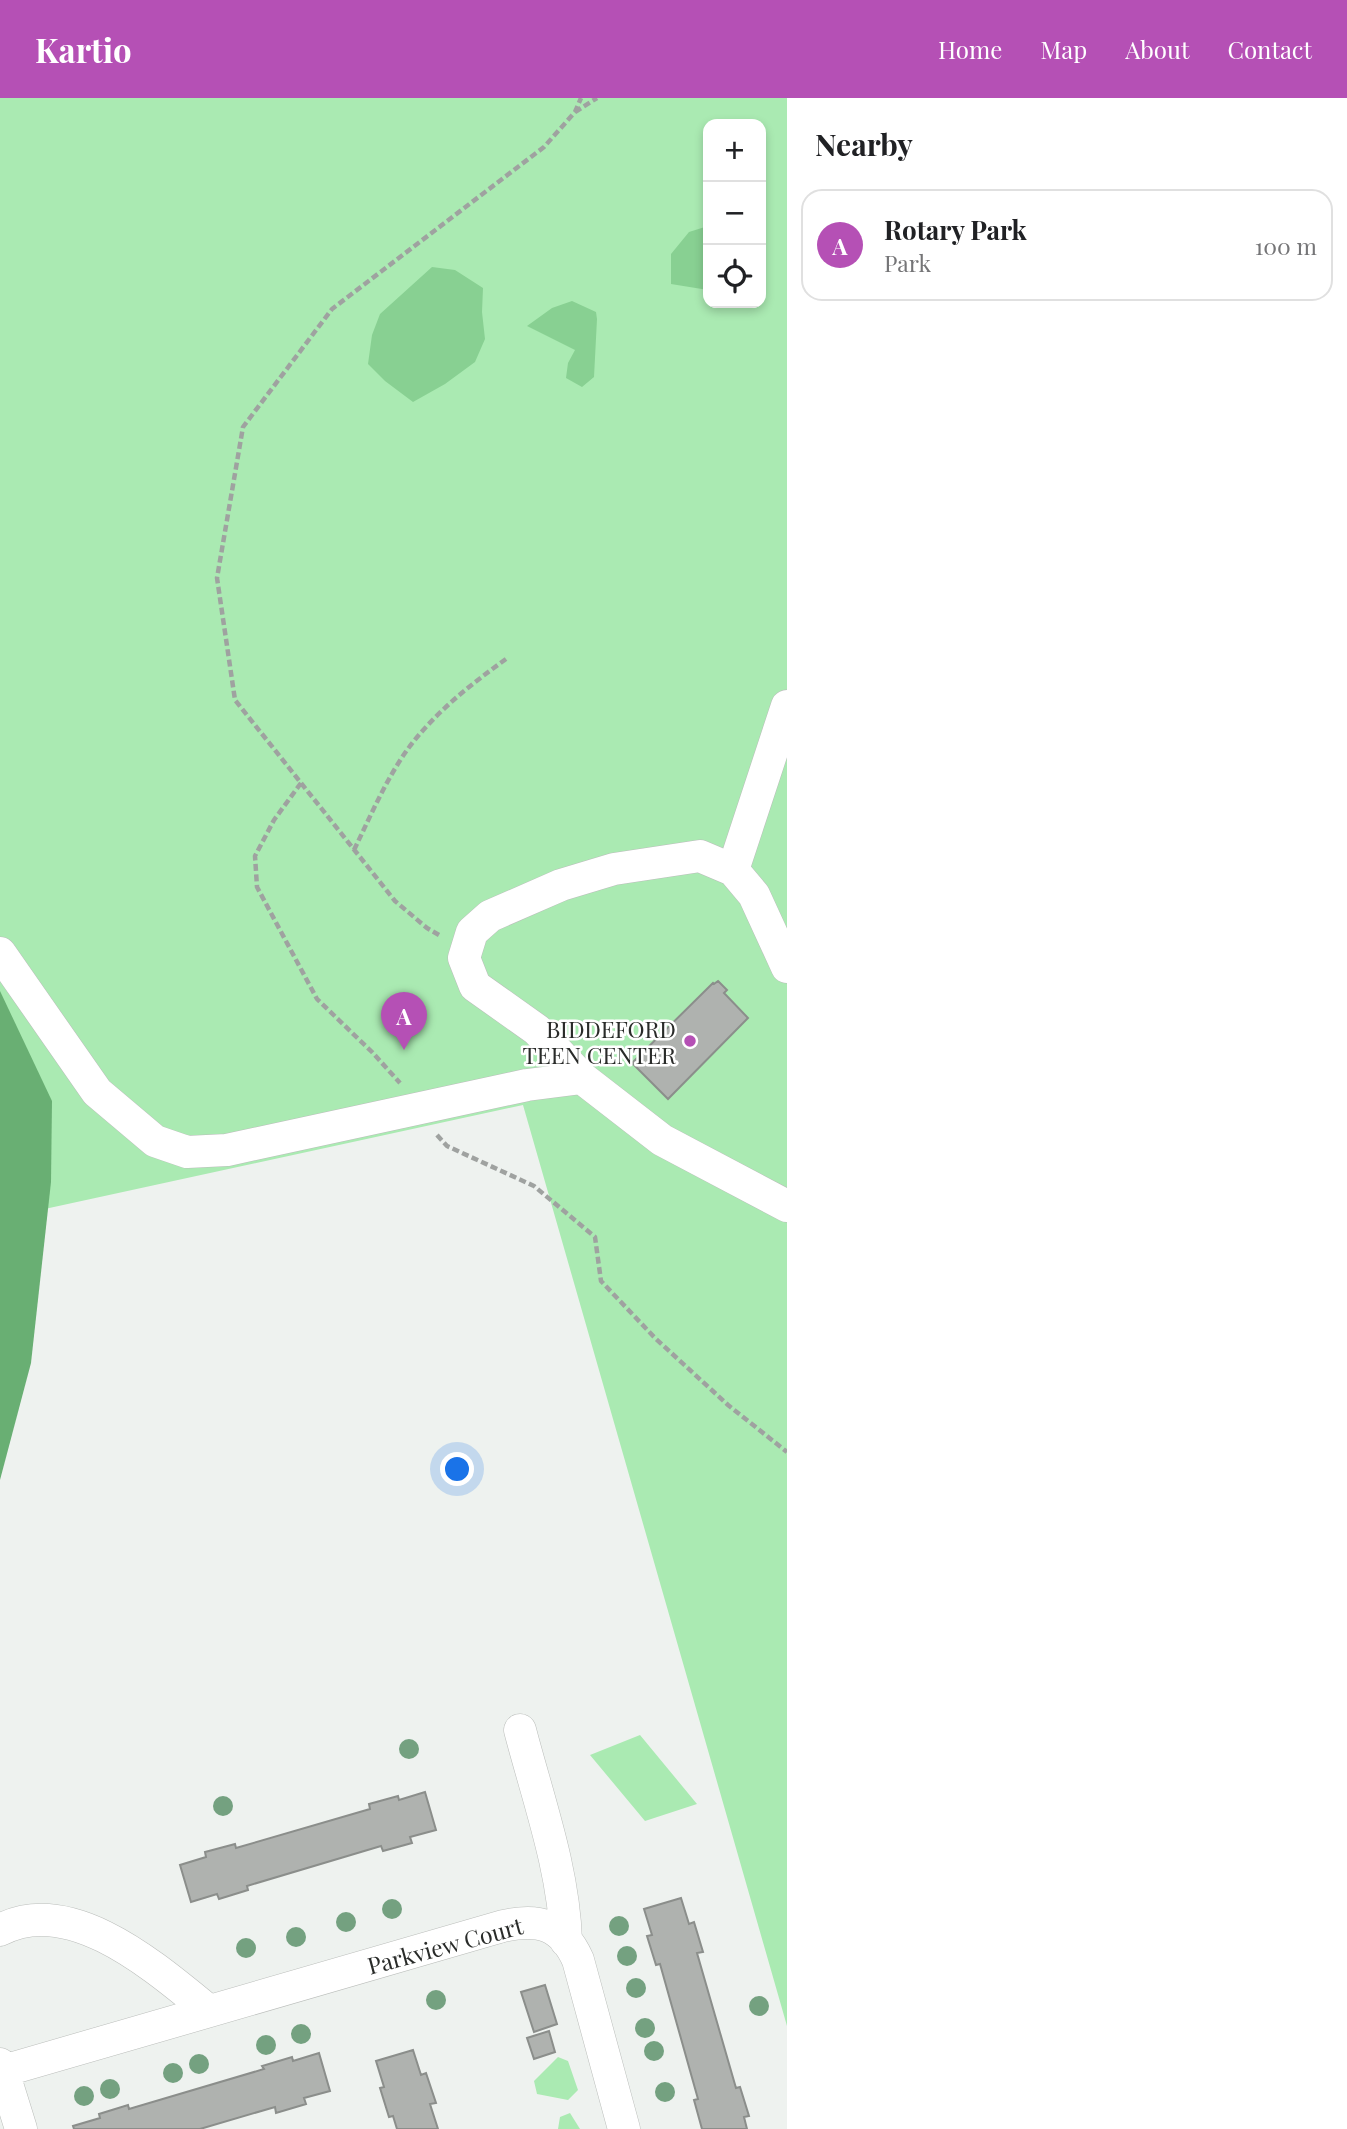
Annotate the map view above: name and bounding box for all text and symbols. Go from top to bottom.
text: Kartio [35,27,132,71]
text: Home [938,33,1002,65]
text: Map [1040,33,1087,65]
text: About [1125,33,1189,65]
text: Contact [1227,33,1312,65]
map controls [703,119,766,308]
button: + [703,119,766,182]
text: Nearby [815,124,913,164]
button: − [703,182,766,245]
text: Rotary Park [884,212,1027,247]
text: A [832,230,848,261]
text: 100 m [1255,230,1317,261]
button: locate [703,245,766,308]
text: Park [884,247,931,278]
pin: A [381,992,427,1050]
place label: BIDDEFORD TEEN CENTER [522,1013,677,1070]
marker: BIDDEFORD TEEN CENTER [682,1033,698,1049]
your location [440,1452,474,1486]
street label: Parkview Court [364,1909,527,1981]

